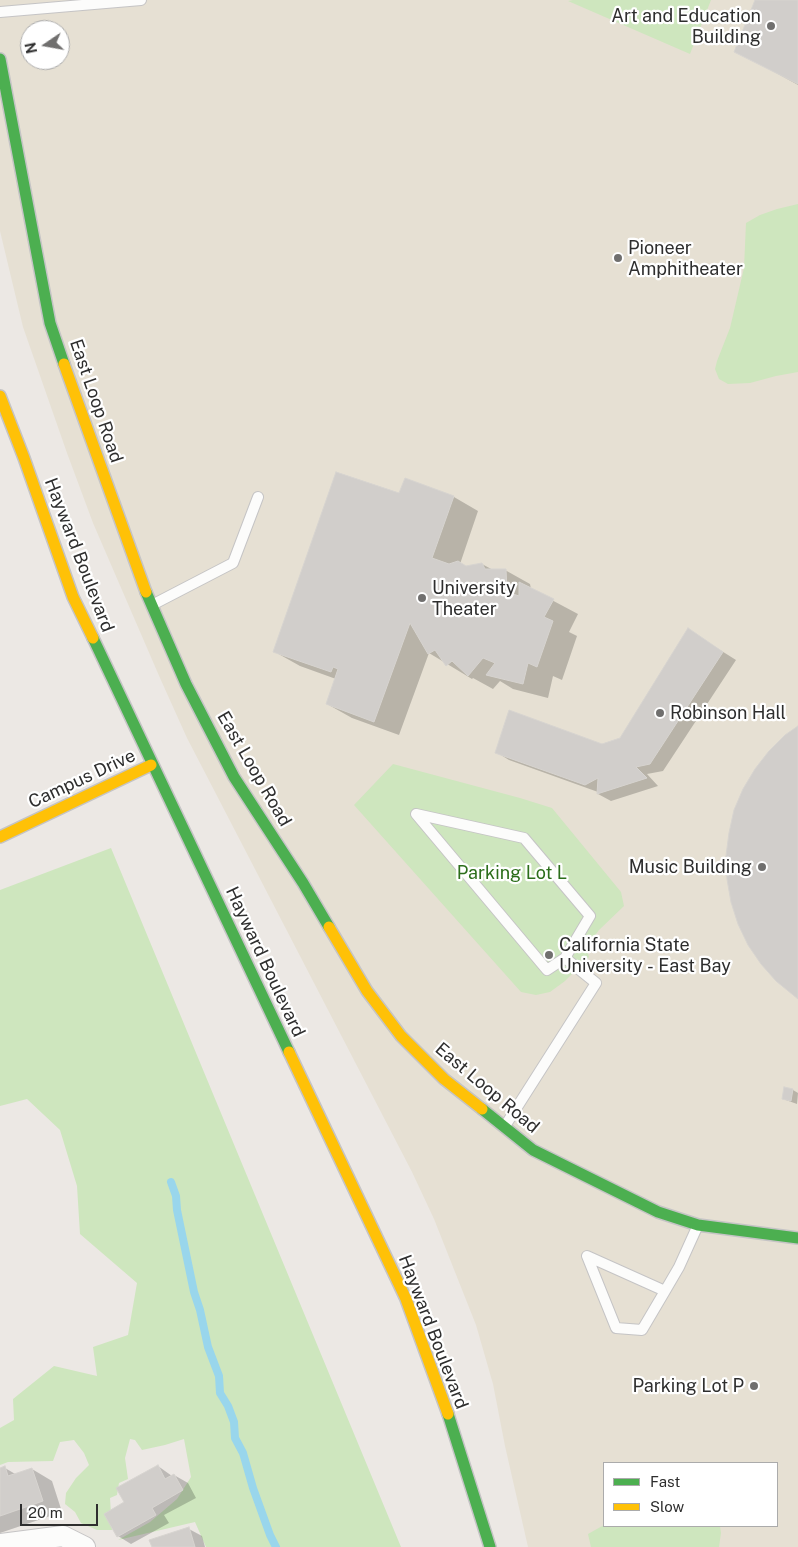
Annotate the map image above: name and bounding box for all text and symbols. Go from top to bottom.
place label: Art and Education Building [611,5,761,48]
north arrow [20,20,70,70]
marker: Art and Education Building [765,20,777,32]
text: N [22,41,40,55]
place label: Pioneer Amphitheater [628,237,743,280]
marker: Pioneer Amphitheater [612,252,624,264]
street label: East Loop Road [65,336,127,466]
street label: Hayward Boulevard [40,475,118,635]
place label: University Theater [432,577,516,620]
marker: University Theater [416,592,428,604]
place label: Robinson Hall [670,702,786,724]
marker: Robinson Hall [654,707,666,719]
street label: East Loop Road [212,708,296,830]
street label: Campus Drive [25,745,139,813]
place label: Music Building [629,856,752,878]
marker: Music Building [756,861,768,873]
park label: Parking Lot L [457,862,567,884]
street label: Hayward Boulevard [221,883,309,1041]
place label: California State University - East Bay [559,934,731,976]
marker: California State University - East Bay [543,949,555,961]
street label: East Loop Road [431,1038,543,1138]
street label: Hayward Boulevard [394,1252,472,1412]
place label: Parking Lot P [632,1375,744,1397]
marker: Parking Lot P [748,1380,760,1392]
legend [603,1462,778,1527]
text: Fast [650,1473,680,1490]
scale bar [22,1494,100,1526]
text: Slow [650,1498,684,1515]
text: 20 m [28,1504,63,1521]

